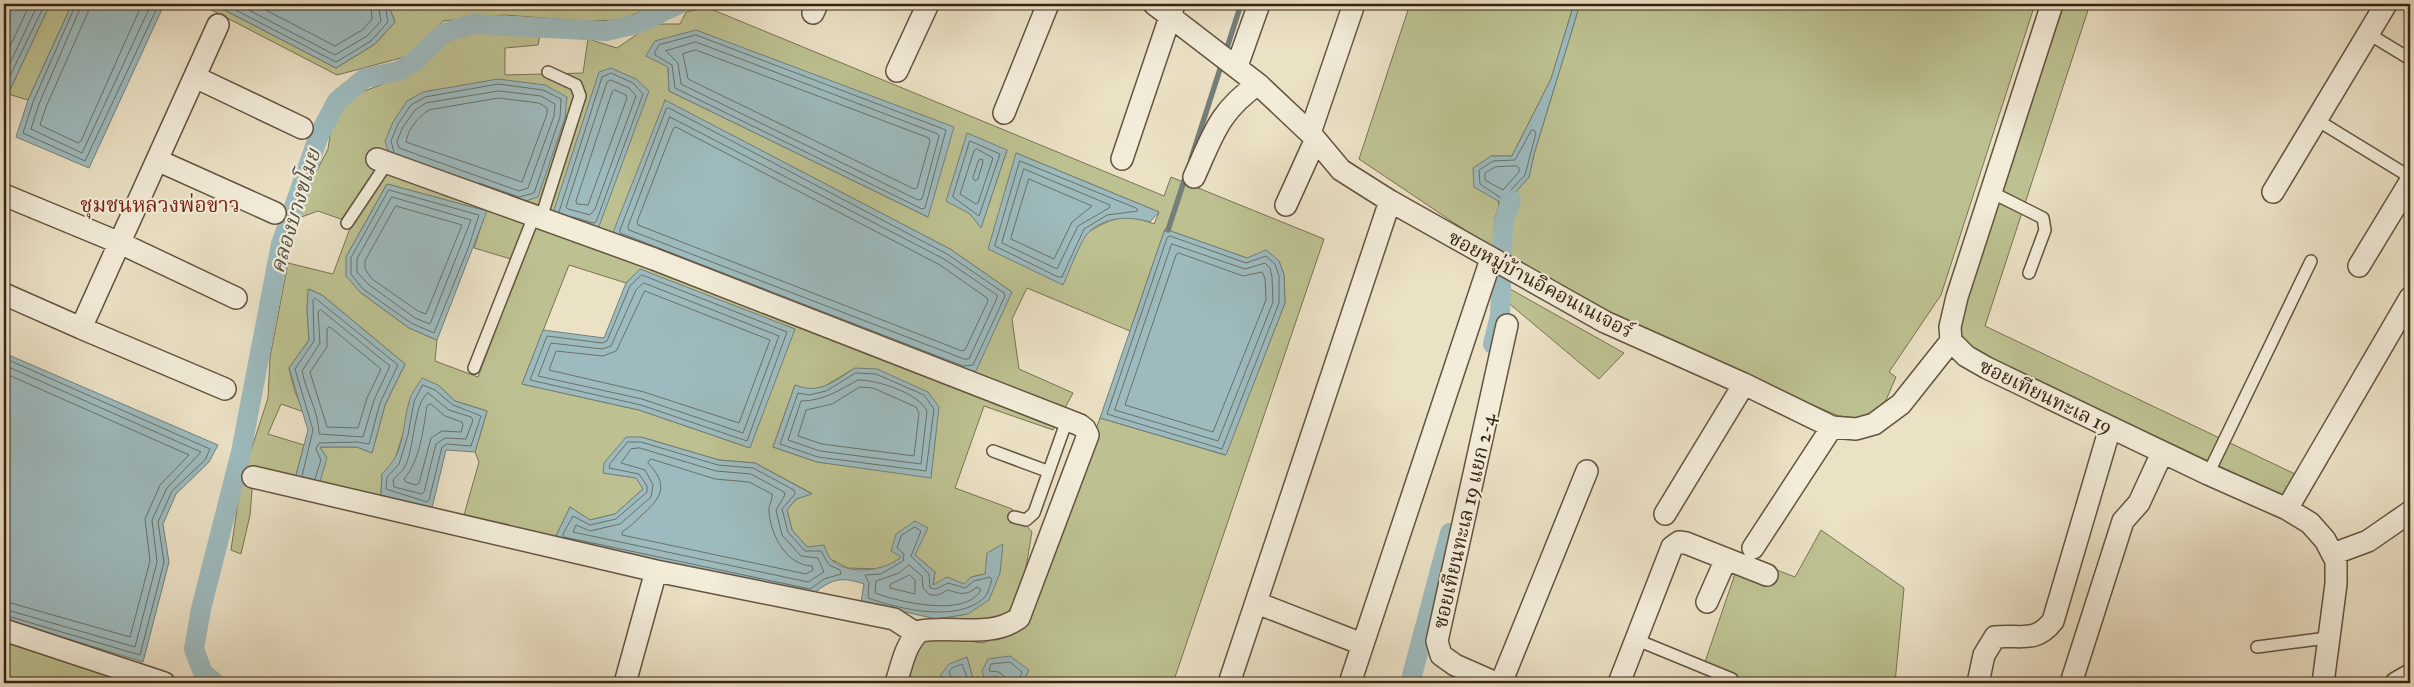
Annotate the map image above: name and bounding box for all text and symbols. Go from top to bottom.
water label: คลองบางขโมย [262,144,327,276]
district label: ชุมชนหลวงพ่อขาว [80,192,240,219]
street label: ซอยหมู่บ้านอิคอนเนเจอร์ [1444,225,1638,344]
street label: ซอยเทียนทะเล 19 [1976,353,2116,439]
street label: ซอยเทียนทะเล 19 แยก 2-4 [1428,410,1501,631]

